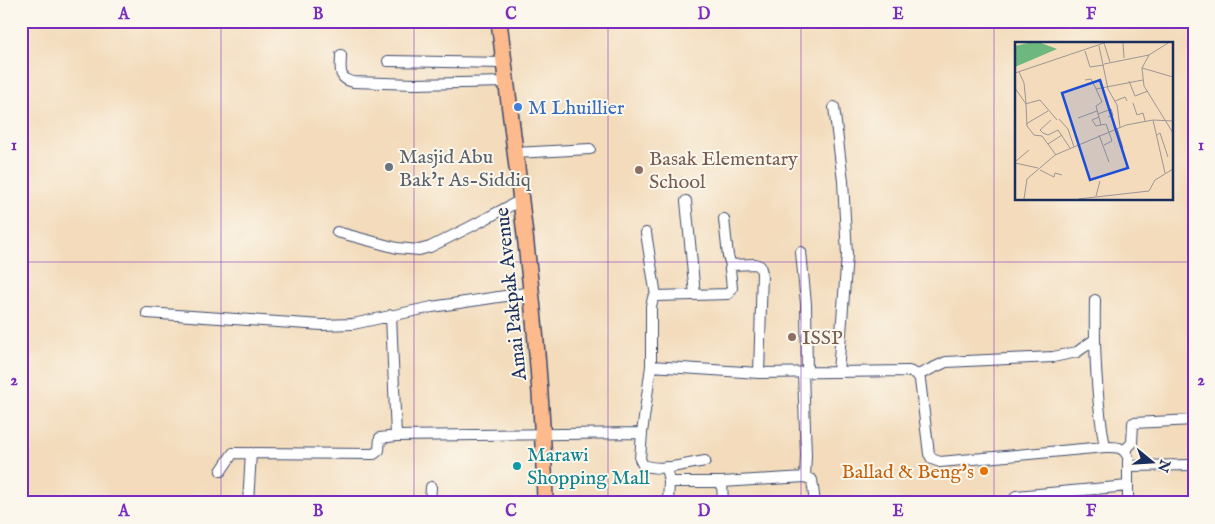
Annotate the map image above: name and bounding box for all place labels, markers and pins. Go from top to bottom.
place label: M Lhuillier [528,96,625,121]
marker: M Lhuillier [512,101,524,113]
place label: Masjid Abu Bak'r As-Siddiq [399,145,532,193]
place label: Basak Elementary School [649,147,798,195]
marker: Masjid Abu Bak'r As-Siddiq [383,161,395,173]
marker: Basak Elementary School [633,164,645,176]
place label: ISSP [802,326,843,351]
marker: ISSP [786,331,798,343]
place label: Marawi Shopping Mall [527,443,650,491]
marker: Marawi Shopping Mall [511,460,523,472]
place label: Ballad & Beng's [841,460,974,485]
marker: Ballad & Beng's [978,465,990,477]

